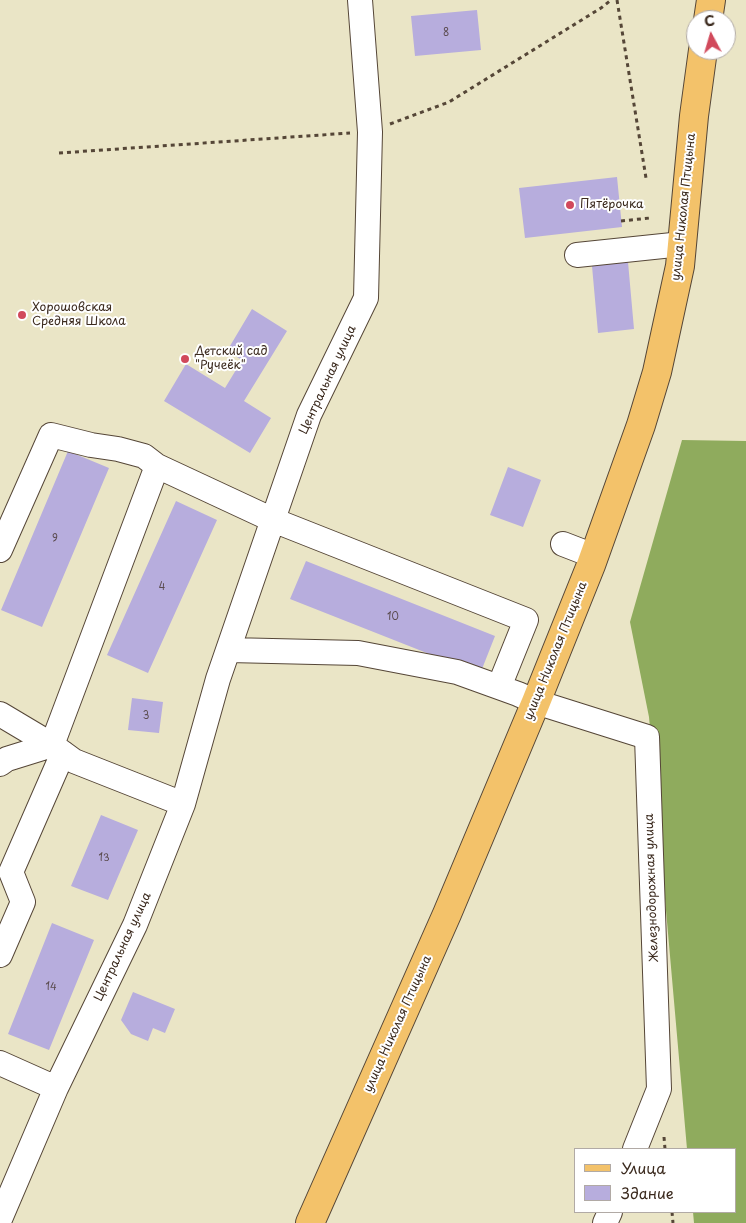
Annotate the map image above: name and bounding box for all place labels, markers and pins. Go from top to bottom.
place label: Пятёрочка [580,198,643,212]
marker: Пятёрочка [564,199,576,211]
place label: Хорошовская Средняя Школа [32,301,126,329]
marker: Хорошовская Средняя Школа [16,309,28,321]
place label: Детский сад "Ручеёк" [195,345,268,373]
marker: Детский сад "Ручеёк" [179,353,191,365]

